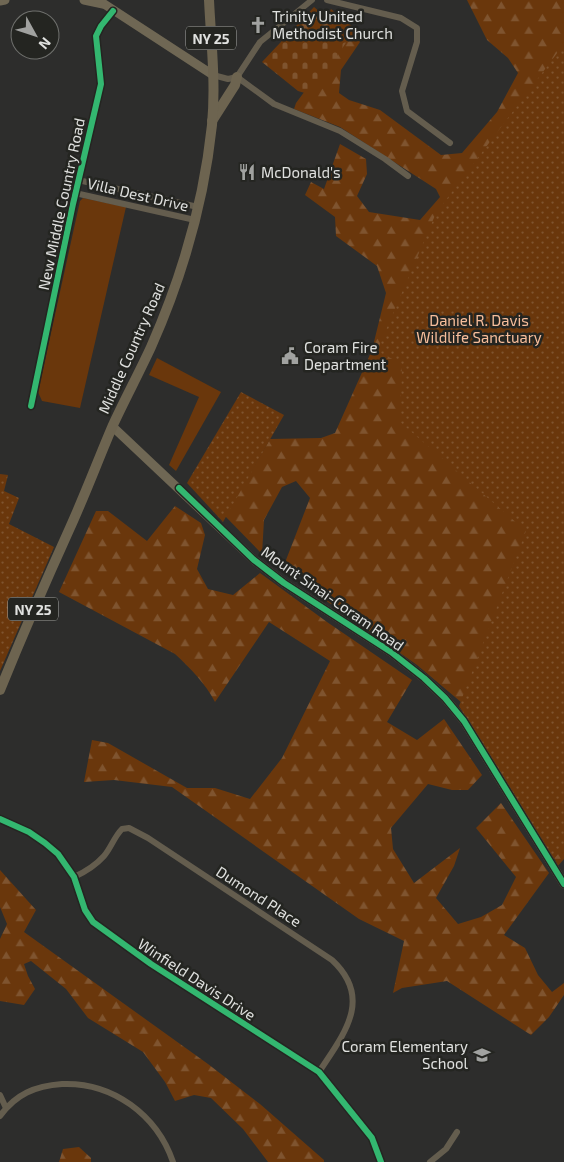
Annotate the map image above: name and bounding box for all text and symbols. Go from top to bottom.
place label: Trinity United Methodist Church [272,7,393,42]
north arrow [10,10,60,60]
church icon: Trinity United Methodist Church [248,15,268,35]
road number: NY 25 [186,26,236,49]
text: N [36,34,55,53]
street label: New Middle Country Road [34,116,88,292]
restaurant icon: McDonald's [237,162,257,182]
place label: McDonald's [261,163,341,181]
street label: Villa Dest Drive [85,174,191,214]
street label: Middle Country Road [94,280,168,416]
park label: Daniel R. Davis Wildlife Sanctuary [416,311,542,346]
place label: Coram Fire Department [304,338,387,373]
public building icon: Coram Fire Department [280,346,300,366]
street label: Mount Sinai-Coram Road [258,542,408,654]
road number: NY 25 [8,598,58,620]
street label: Dumond Place [213,862,305,930]
street label: Winfield Davis Drive [135,934,259,1024]
place label: Coram Elementary School [341,1037,469,1072]
school or university icon: Coram Elementary School [472,1045,492,1065]

